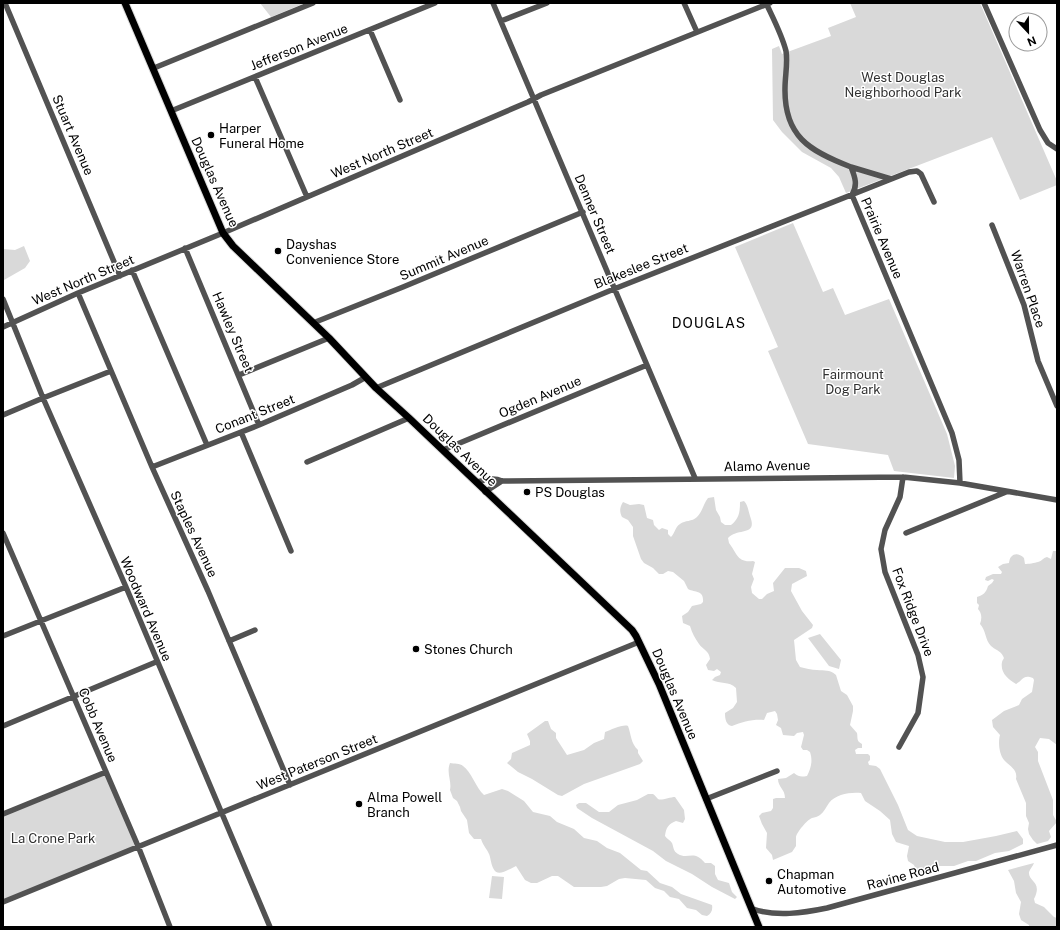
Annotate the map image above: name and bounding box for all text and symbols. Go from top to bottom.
north arrow [1008,12,1048,52]
street label: Jefferson Avenue [248,21,350,73]
text: N [1026,34,1038,48]
park label: West Douglas Neighborhood Park [845,70,961,100]
street label: Stuart Avenue [49,93,97,177]
place label: Harper Funeral Home [219,121,304,151]
street label: West North Street [329,125,435,181]
marker: Harper Funeral Home [206,130,216,140]
street label: Douglas Avenue [188,134,242,230]
street label: Denner Street [571,172,619,256]
street label: Prairie Avenue [858,195,906,281]
street label: Summit Avenue [397,233,491,283]
place label: Dayshas Convenience Store [286,237,399,267]
street label: Blakeslee Street [592,240,690,292]
marker: Dayshas Convenience Store [273,246,283,256]
street label: Warren Place [1008,248,1048,330]
street label: West North Street [30,252,136,308]
street label: Hawley Street [209,290,257,374]
district label: DOUGLAS [672,315,746,331]
park label: Fairmount Dog Park [822,367,884,397]
street label: Ogden Avenue [497,373,583,421]
street label: Conant Street [213,391,297,437]
street label: Douglas Avenue [420,411,500,489]
street label: Alamo Avenue [724,458,810,474]
place label: PS Douglas [535,485,605,500]
marker: PS Douglas [522,487,532,497]
street label: Staples Avenue [167,488,221,580]
street label: Woodward Avenue [117,555,175,663]
street label: Fox Ridge Drive [889,565,937,659]
place label: Stones Church [424,642,513,657]
marker: Stones Church [411,644,421,654]
street label: Douglas Avenue [649,646,701,742]
street label: Cobb Avenue [76,685,120,765]
street label: West Paterson Street [255,731,379,793]
place label: Alma Powell Branch [367,790,442,820]
marker: Alma Powell Branch [354,799,364,809]
park label: La Crone Park [11,831,95,846]
street label: Ravine Road [865,859,941,893]
place label: Chapman Automotive [777,867,846,897]
marker: Chapman Automotive [764,876,774,886]

